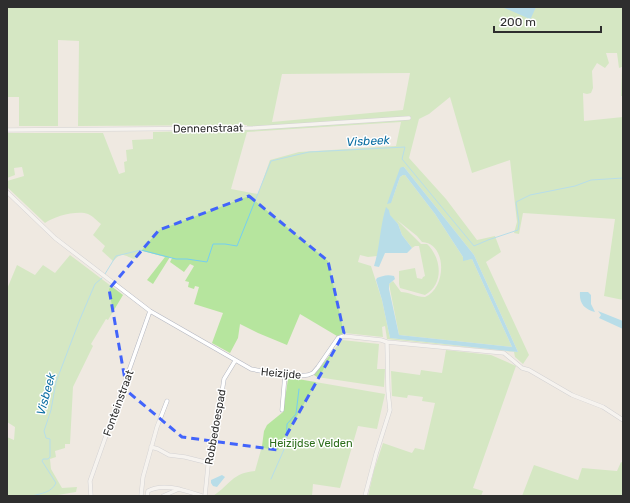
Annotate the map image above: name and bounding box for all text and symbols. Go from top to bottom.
scale bar [494,8,601,34]
text: 200 m [500,15,536,29]
street label: Dennenstraat [173,121,244,136]
water label: Visbeek [346,133,391,149]
street label: Heizijde [260,365,302,382]
street label: Fonteinstraat [100,368,137,438]
water label: Visbeek [34,370,59,417]
street label: Robbedoespad [202,388,229,466]
park label: Heizijdse Velden [269,437,353,450]

